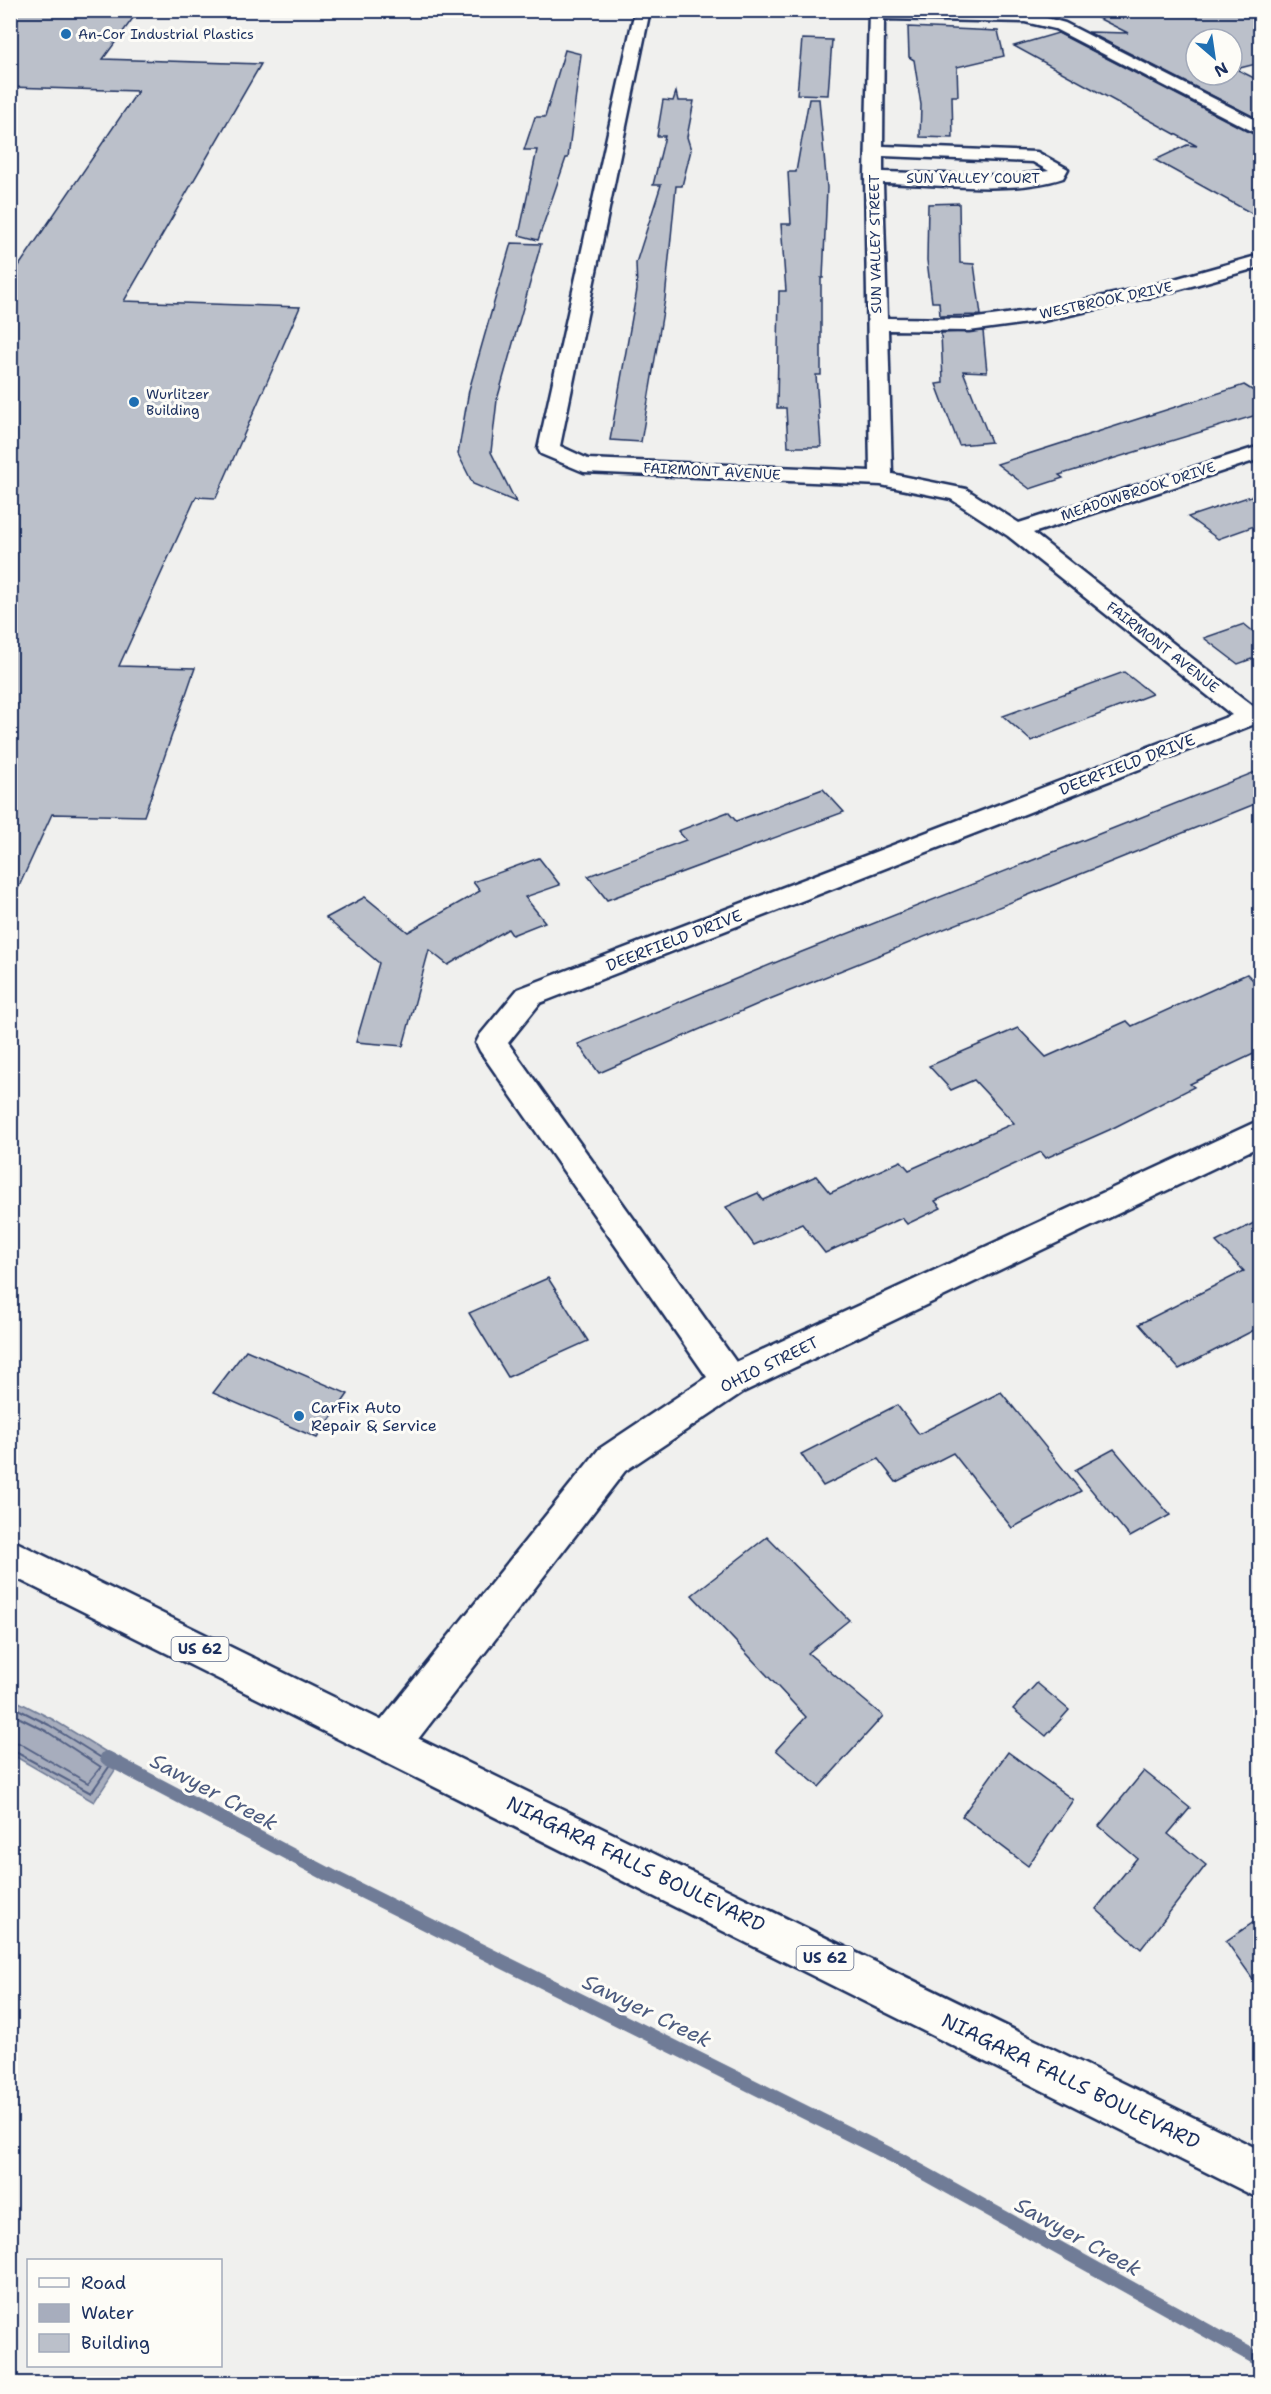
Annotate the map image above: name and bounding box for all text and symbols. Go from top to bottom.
place label: An-Cor Industrial Plastics [78,25,254,43]
marker: An-Cor Industrial Plastics [59,27,73,41]
north arrow [1184,27,1244,87]
text: N [1210,57,1232,82]
street label: SUN VALLEY COURT [906,169,1040,187]
street label: SUN VALLEY STREET [865,174,885,314]
street label: WESTBROOK DRIVE [1038,277,1174,323]
place label: Wurlitzer Building [146,385,210,419]
marker: Wurlitzer Building [127,395,141,409]
street label: MEADOWBROOK DRIVE [1058,457,1218,525]
street label: FAIRMONT AVENUE [643,458,782,484]
street label: FAIRMONT AVENUE [1103,597,1223,697]
street label: DEERFIELD DRIVE [1056,729,1198,800]
street label: DEERFIELD DRIVE [603,905,745,976]
street label: OHIO STREET [717,1332,822,1397]
place label: CarFix Auto Repair & Service [311,1397,437,1436]
marker: CarFix Auto Repair & Service [292,1409,306,1423]
road number: US 62 [172,1637,228,1661]
water label: Sawyer Creek [146,1747,282,1837]
street label: NIAGARA FALLS BOULEVARD [502,1790,770,1938]
road number: US 62 [796,1946,854,1970]
water label: Sawyer Creek [578,1968,716,2054]
street label: NIAGARA FALLS BOULEVARD [937,2007,1205,2155]
water label: Sawyer Creek [1010,2191,1146,2283]
legend [27,2259,222,2367]
text: Road [81,2271,126,2295]
text: Water [81,2301,134,2325]
text: Building [81,2331,150,2355]

